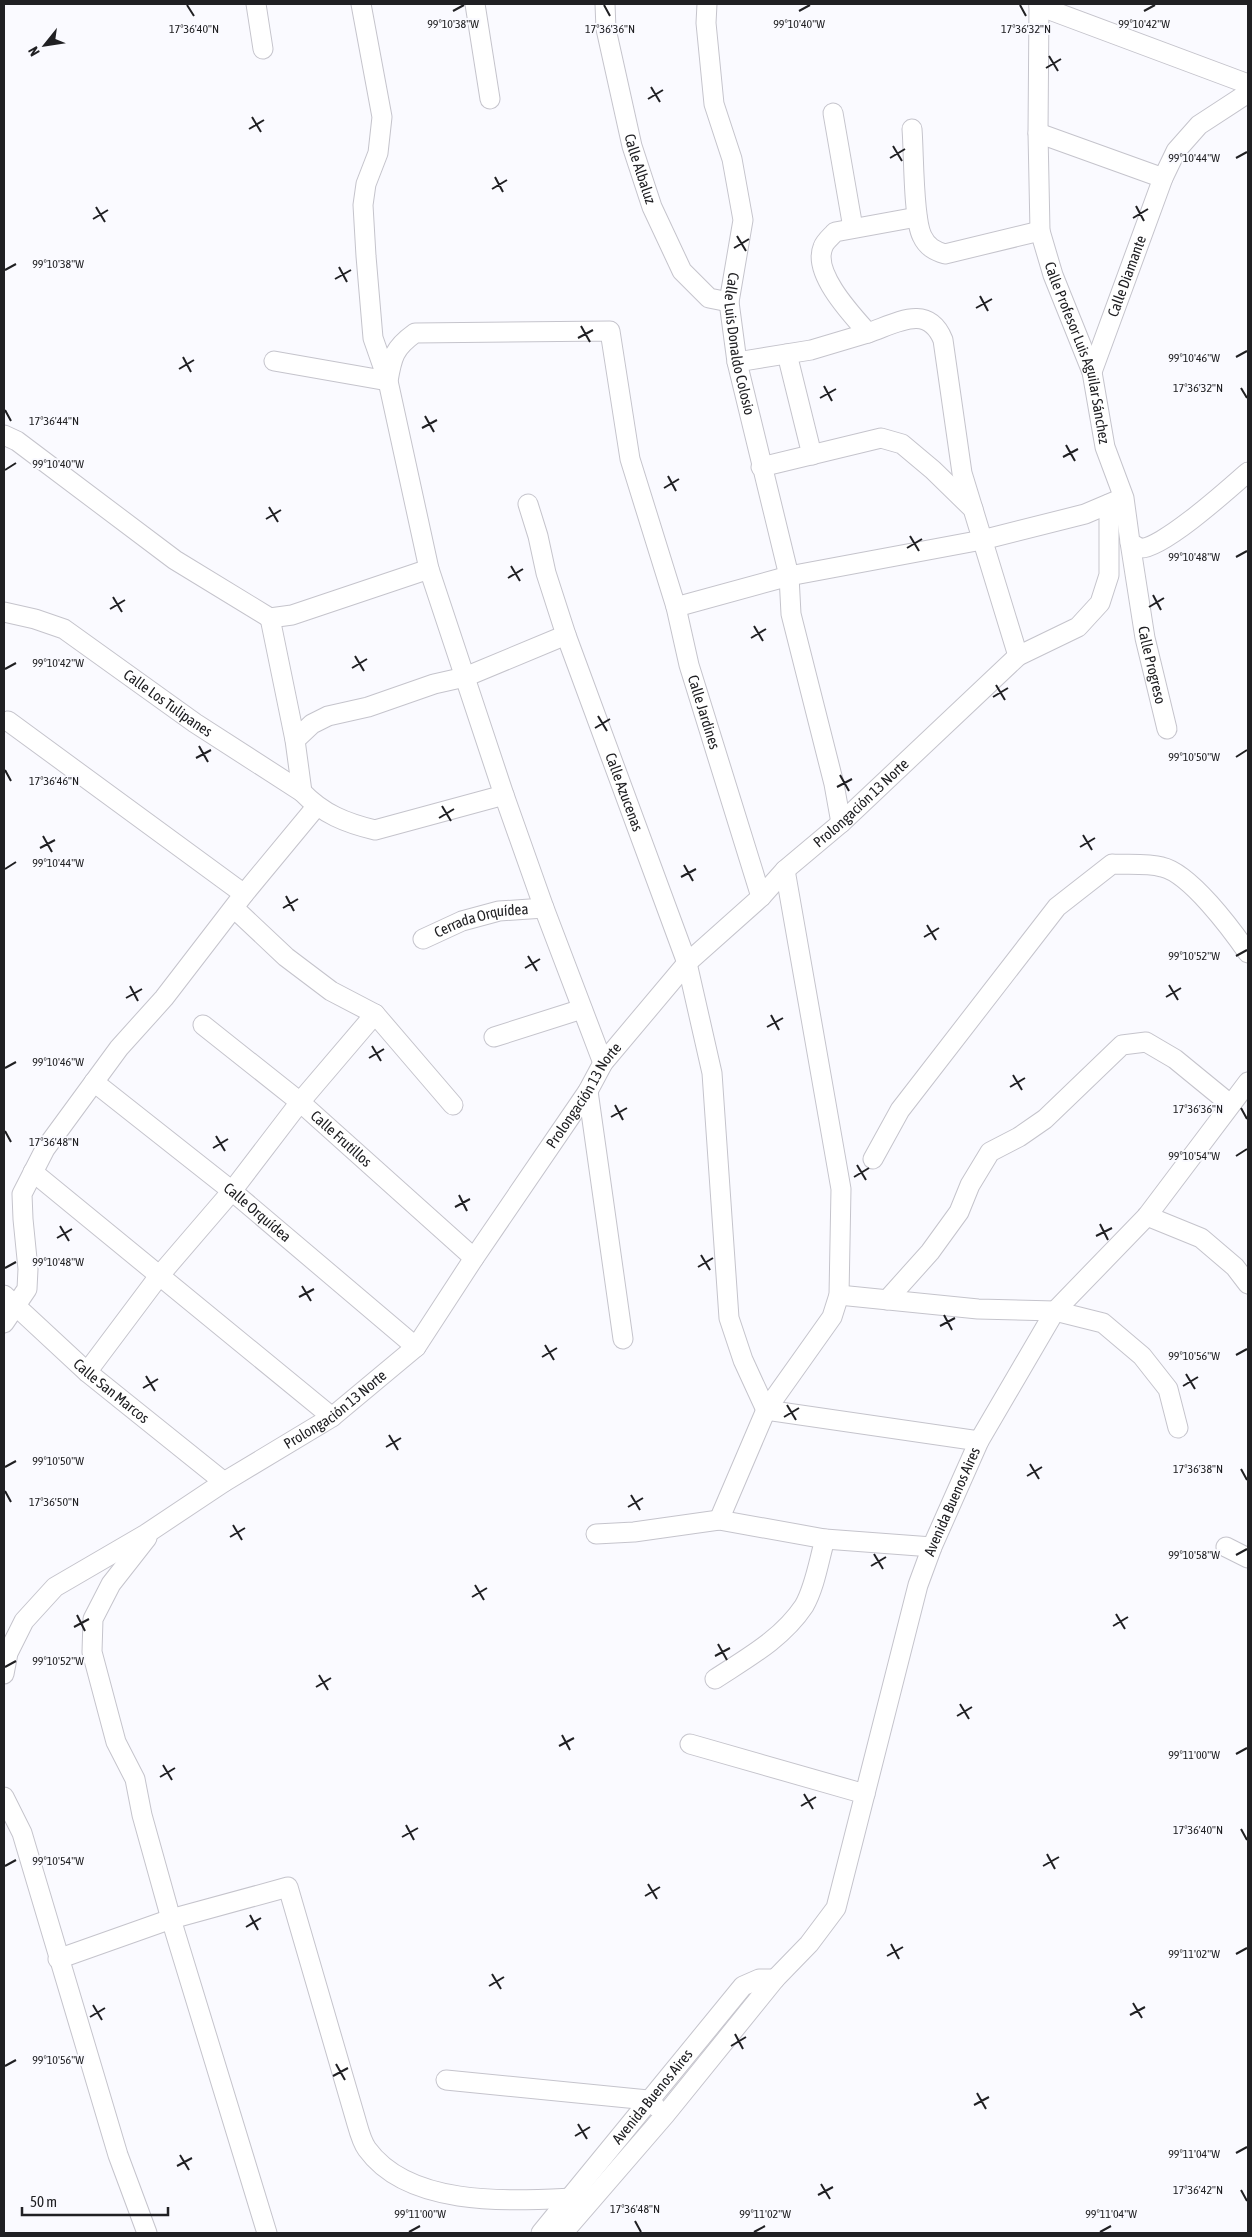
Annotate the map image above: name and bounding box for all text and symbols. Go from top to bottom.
text: 99°10'38"W [427,17,479,31]
text: 99°10'40"W [773,17,825,31]
text: 99°10'42"W [1118,17,1170,31]
north arrow [20,20,70,70]
text: 17°36'40"N [169,22,219,36]
text: 17°36'36"N [585,22,635,36]
text: 17°36'32"N [1001,22,1051,36]
text: N [25,44,43,59]
street label: Calle Albaluz [622,132,660,206]
text: 99°10'44"W [1168,151,1220,165]
street label: Calle Diamante [1104,233,1149,319]
text: 99°10'38"W [32,257,84,271]
street label: Calle Profesor Luis Aguilar Sánchez [1042,260,1113,446]
street label: Calle Luis Donaldo Colosio [721,271,759,417]
text: 99°10'46"W [1168,351,1220,365]
text: 17°36'32"N [1173,381,1223,395]
text: 17°36'44"N [29,414,79,428]
text: 99°10'40"W [32,457,84,471]
text: 99°10'48"W [1168,550,1220,564]
street label: Calle Progreso [1135,625,1170,706]
text: 99°10'42"W [32,656,84,670]
street label: Calle Los Tulipanes [120,666,216,740]
street label: Calle Jardines [685,673,724,751]
street label: Calle Azucenas [602,750,647,834]
text: 99°10'50"W [1168,750,1220,764]
street label: Prolongación 13 Norte [810,755,912,851]
text: 17°36'46"N [29,774,79,788]
text: 99°10'44"W [32,856,84,870]
street label: Cerrada Orquídea [431,900,529,941]
text: 99°10'52"W [1168,949,1220,963]
street label: Prolongación 13 Norte [542,1039,624,1151]
text: 99°10'46"W [32,1055,84,1069]
text: 17°36'36"N [1173,1102,1223,1116]
street label: Calle Frutillos [307,1107,375,1170]
text: 17°36'48"N [29,1135,79,1149]
text: 99°10'54"W [1168,1149,1220,1163]
street label: Calle Orquídea [221,1179,295,1245]
text: 99°10'48"W [32,1255,84,1269]
text: 99°10'56"W [1168,1349,1220,1363]
street label: Calle San Marcos [70,1355,153,1426]
street label: Prolongación 13 Norte [280,1366,390,1452]
street label: Avenida Buenos Aires [920,1444,983,1558]
text: 99°10'50"W [32,1454,84,1468]
text: 17°36'38"N [1173,1462,1223,1476]
text: 17°36'50"N [29,1495,79,1509]
text: 99°10'58"W [1168,1548,1220,1562]
text: 99°10'52"W [32,1654,84,1668]
text: 99°11'00"W [1168,1748,1220,1762]
text: 17°36'40"N [1173,1823,1223,1837]
text: 99°10'54"W [32,1854,84,1868]
text: 99°11'02"W [1168,1947,1220,1961]
street label: Avenida Buenos Aires [608,2046,696,2147]
text: 99°10'56"W [32,2053,84,2067]
text: 99°11'04"W [1168,2147,1220,2161]
text: 17°36'42"N [1173,2183,1223,2197]
scale bar [22,2184,169,2216]
text: 50 m [30,2193,57,2210]
text: 17°36'48"N [610,2202,660,2216]
text: 99°11'00"W [394,2207,446,2221]
text: 99°11'02"W [739,2207,791,2221]
text: 99°11'04"W [1085,2207,1137,2221]

